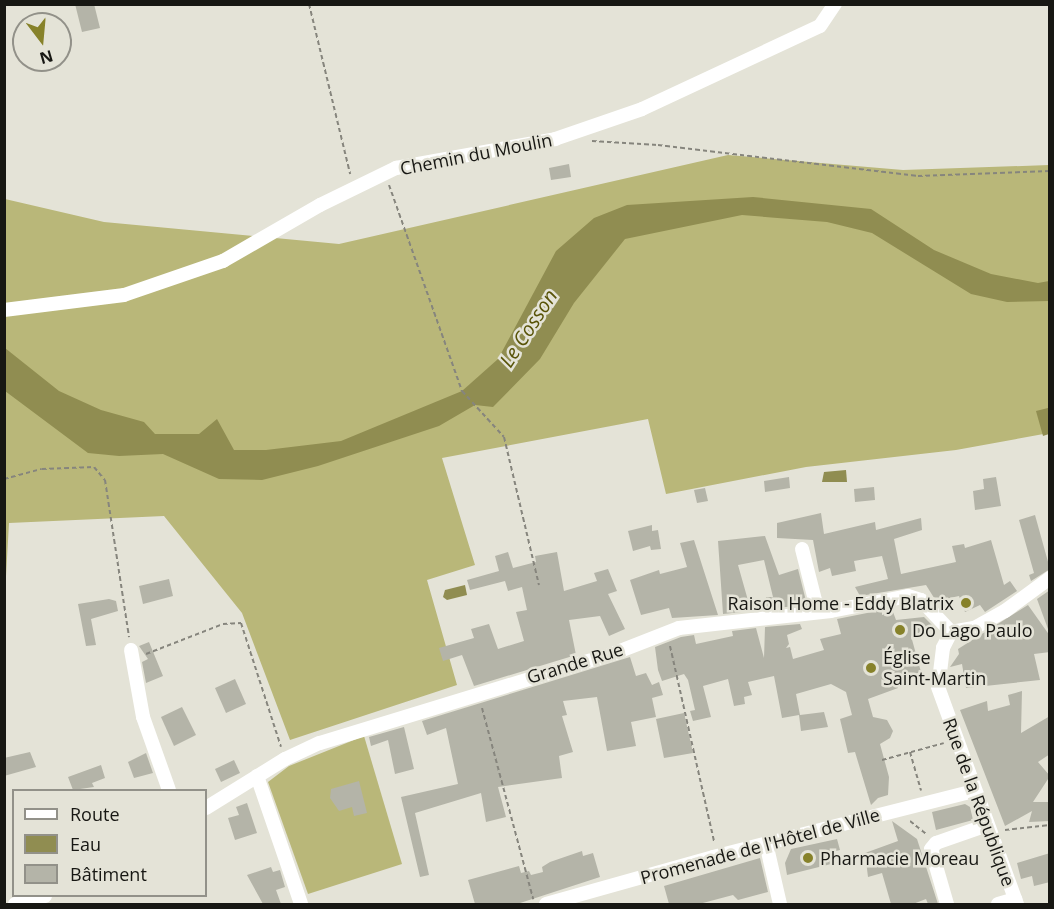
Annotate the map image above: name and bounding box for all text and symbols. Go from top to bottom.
north arrow [12,12,72,72]
text: N [37,45,56,70]
street label: Chemin du Moulin [398,129,554,179]
water label: Le Cosson [494,285,562,371]
place label: Raison Home - Eddy Blatrix [728,592,954,614]
marker: Raison Home - Eddy Blatrix [959,596,973,610]
place label: Do Lago Paulo [912,619,1032,641]
marker: Do Lago Paulo [893,623,907,637]
street label: Grande Rue [524,638,626,688]
place label: Église Saint-Martin [883,647,986,690]
marker: Église Saint-Martin [864,661,878,675]
street label: Rue de la République [939,715,1019,889]
legend [12,789,207,897]
text: Route [70,802,120,826]
street label: Promenade de l'Hôtel de Ville [638,804,882,888]
text: Eau [70,832,101,856]
place label: Pharmacie Moreau [820,847,979,869]
marker: Pharmacie Moreau [801,851,815,865]
text: Bâtiment [70,862,147,886]

